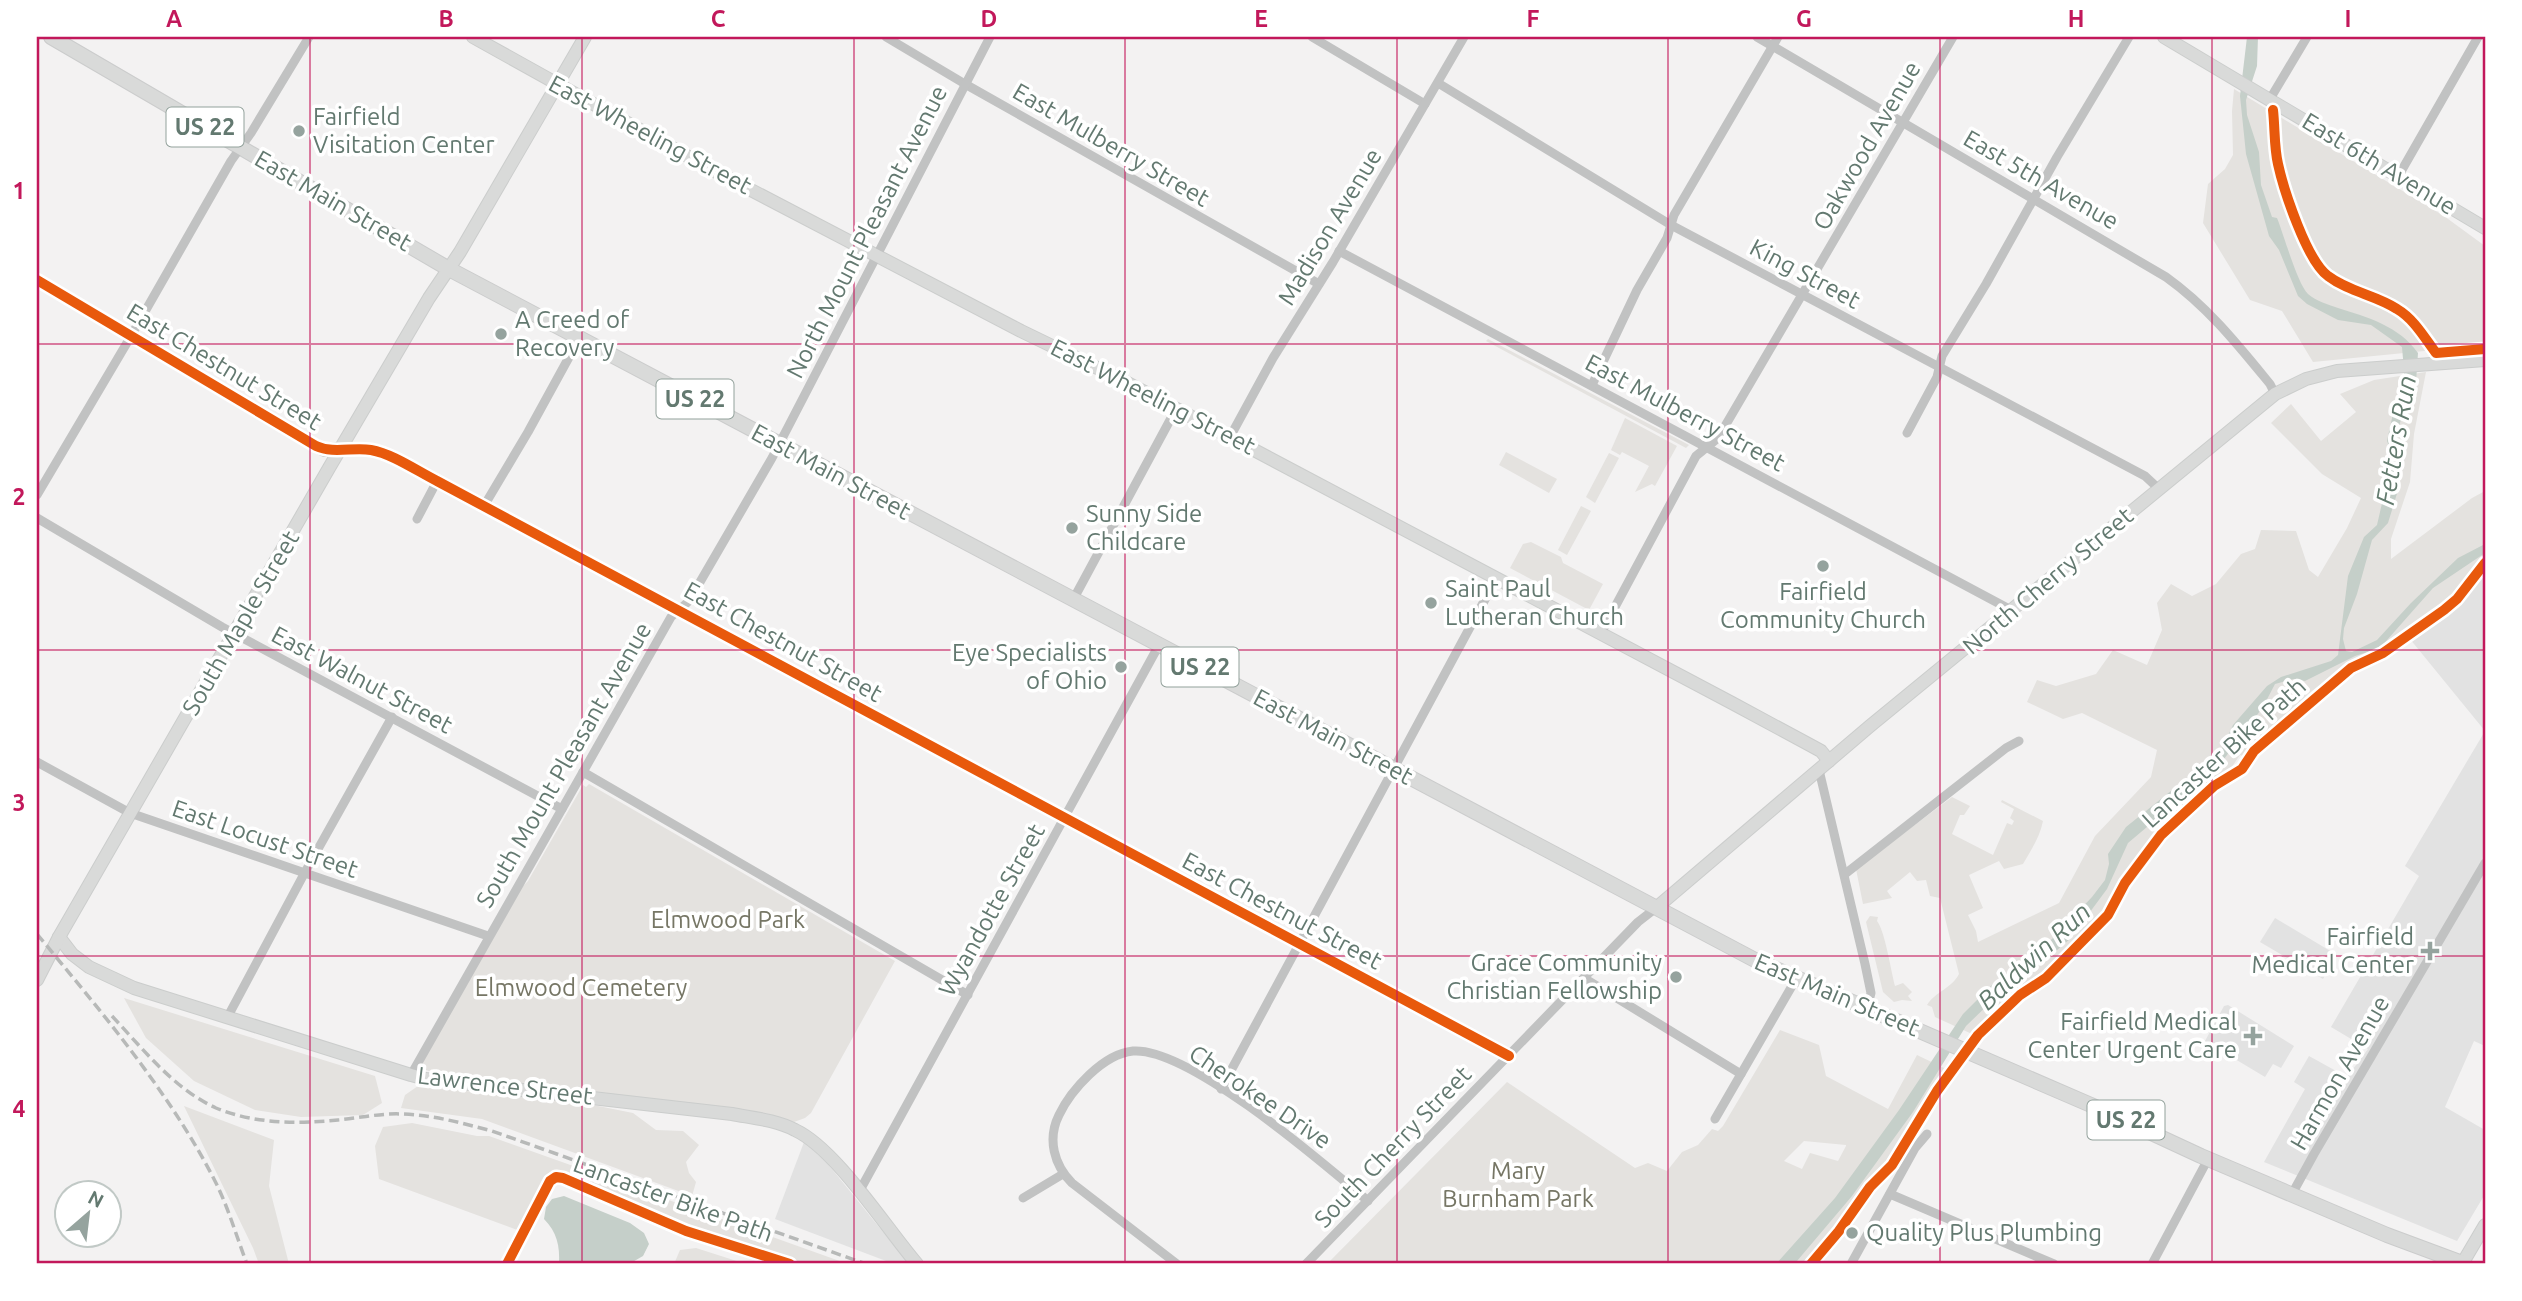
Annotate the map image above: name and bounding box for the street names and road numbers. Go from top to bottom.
street label: Oakwood Avenue [1807,57,1926,235]
street label: East Wheeling Street [544,70,757,200]
street label: East Mulberry Street [1008,77,1215,212]
street label: North Mount Pleasant Avenue [781,81,952,383]
street label: East 6th Avenue [2298,107,2461,220]
road number: US 22 [166,108,244,146]
street label: East 5th Avenue [1959,124,2123,235]
street label: Madison Avenue [1272,144,1387,310]
street label: East Main Street [250,145,417,257]
street label: King Street [1746,233,1865,314]
street label: East Chestnut Street [122,298,327,436]
street label: East Wheeling Street [1047,333,1260,460]
street label: East Mulberry Street [1581,349,1790,477]
road number: US 22 [656,380,734,418]
street label: East Main Street [747,418,916,525]
street label: North Cherry Street [1957,501,2139,660]
street label: South Maple Street [177,525,305,720]
street label: East Chestnut Street [680,576,887,707]
street label: South Mount Pleasant Avenue [471,617,656,912]
street label: East Walnut Street [267,621,458,739]
road number: US 22 [1162,648,1238,687]
street label: Lancaster Bike Path [2136,672,2311,833]
street label: East Main Street [1249,683,1418,790]
street label: East Locust Street [169,794,362,883]
street label: Wyandotte Street [933,819,1050,1000]
street label: East Chestnut Street [1178,847,1387,975]
street label: East Main Street [1751,948,1924,1042]
street label: Harmon Avenue [2285,991,2395,1154]
street label: Cherokee Drive [1184,1039,1336,1154]
street label: South Cherry Street [1309,1060,1477,1233]
street label: Lawrence Street [416,1061,595,1110]
road number: US 22 [2088,1100,2164,1140]
street label: Lancaster Bike Path [570,1150,777,1247]

